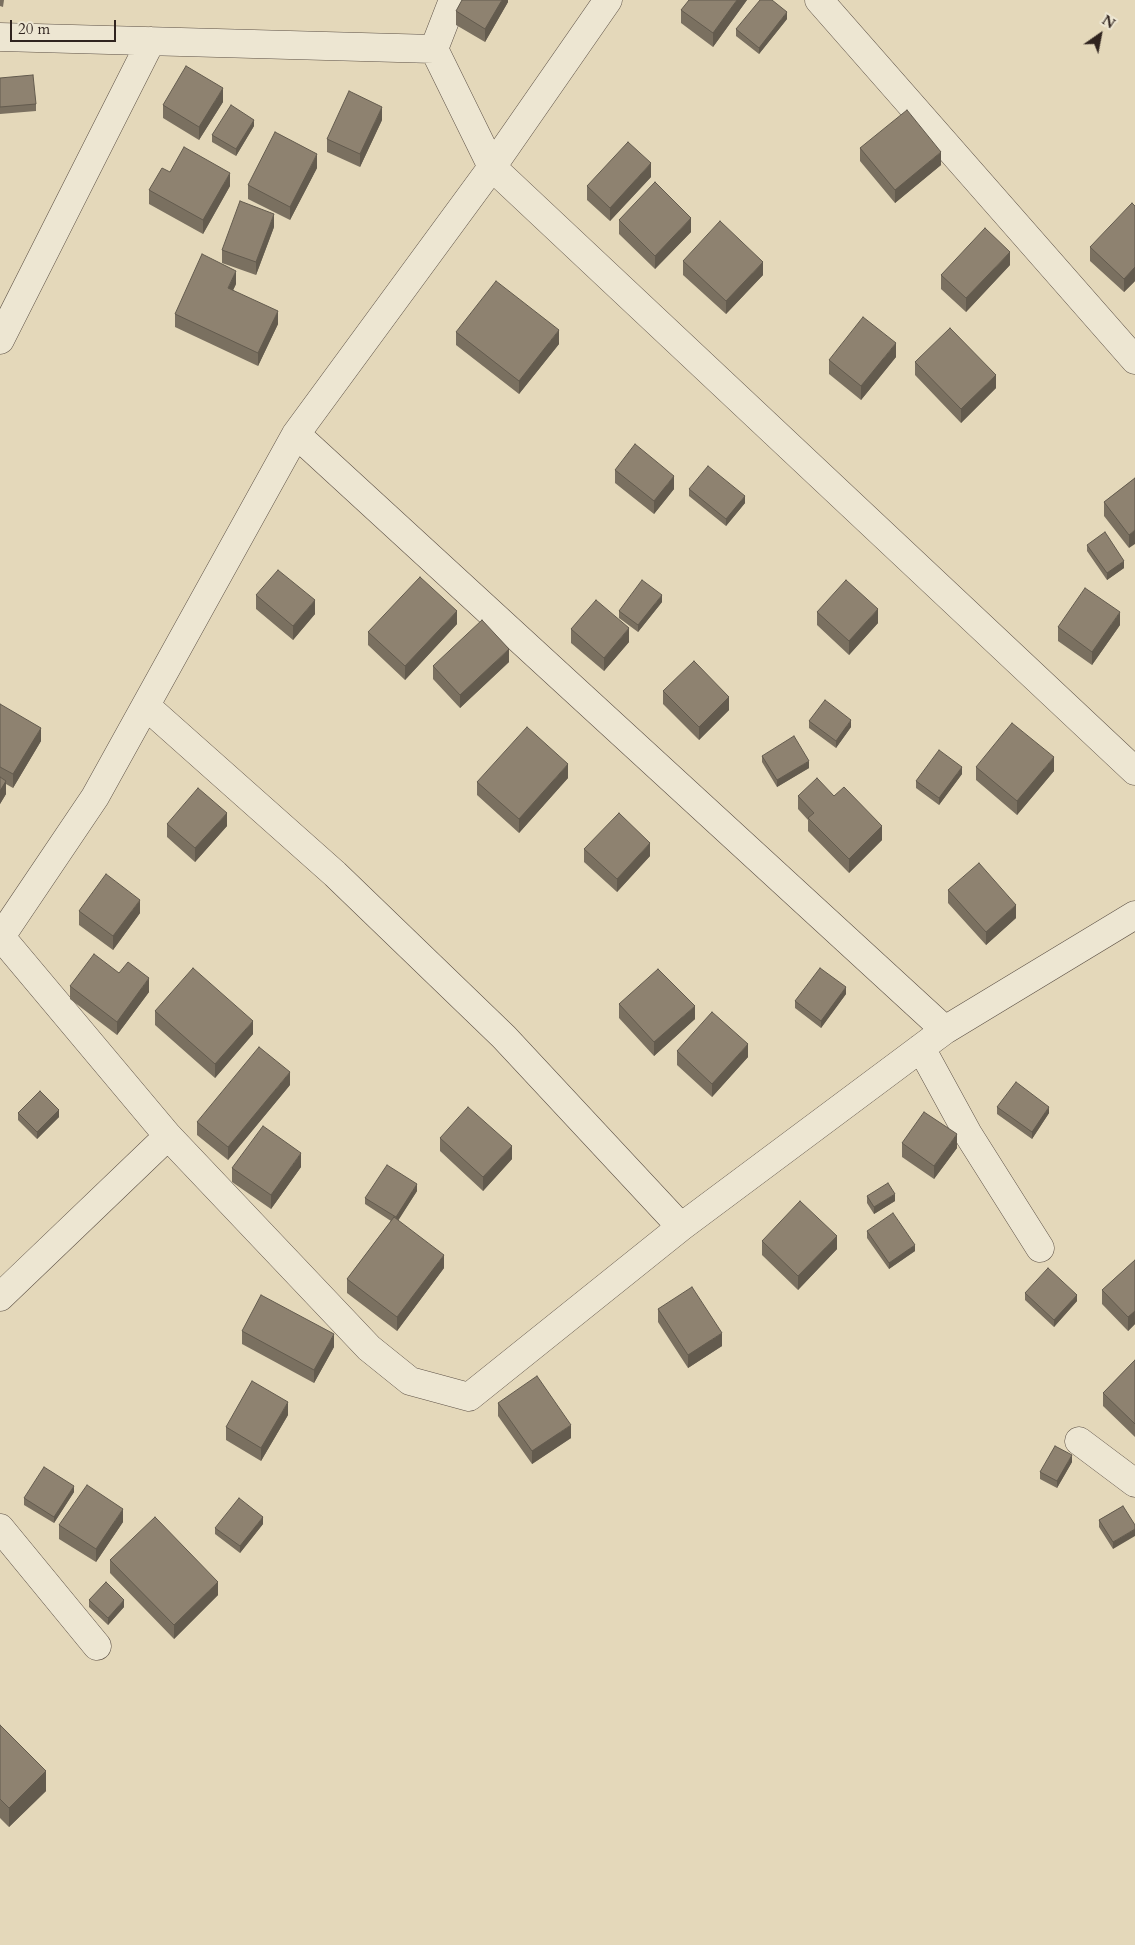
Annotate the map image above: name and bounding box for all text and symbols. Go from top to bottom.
scale bar [12,10,119,42]
north arrow [1075,10,1125,60]
text: N [1098,11,1119,33]
text: 20 m [18,19,50,39]

